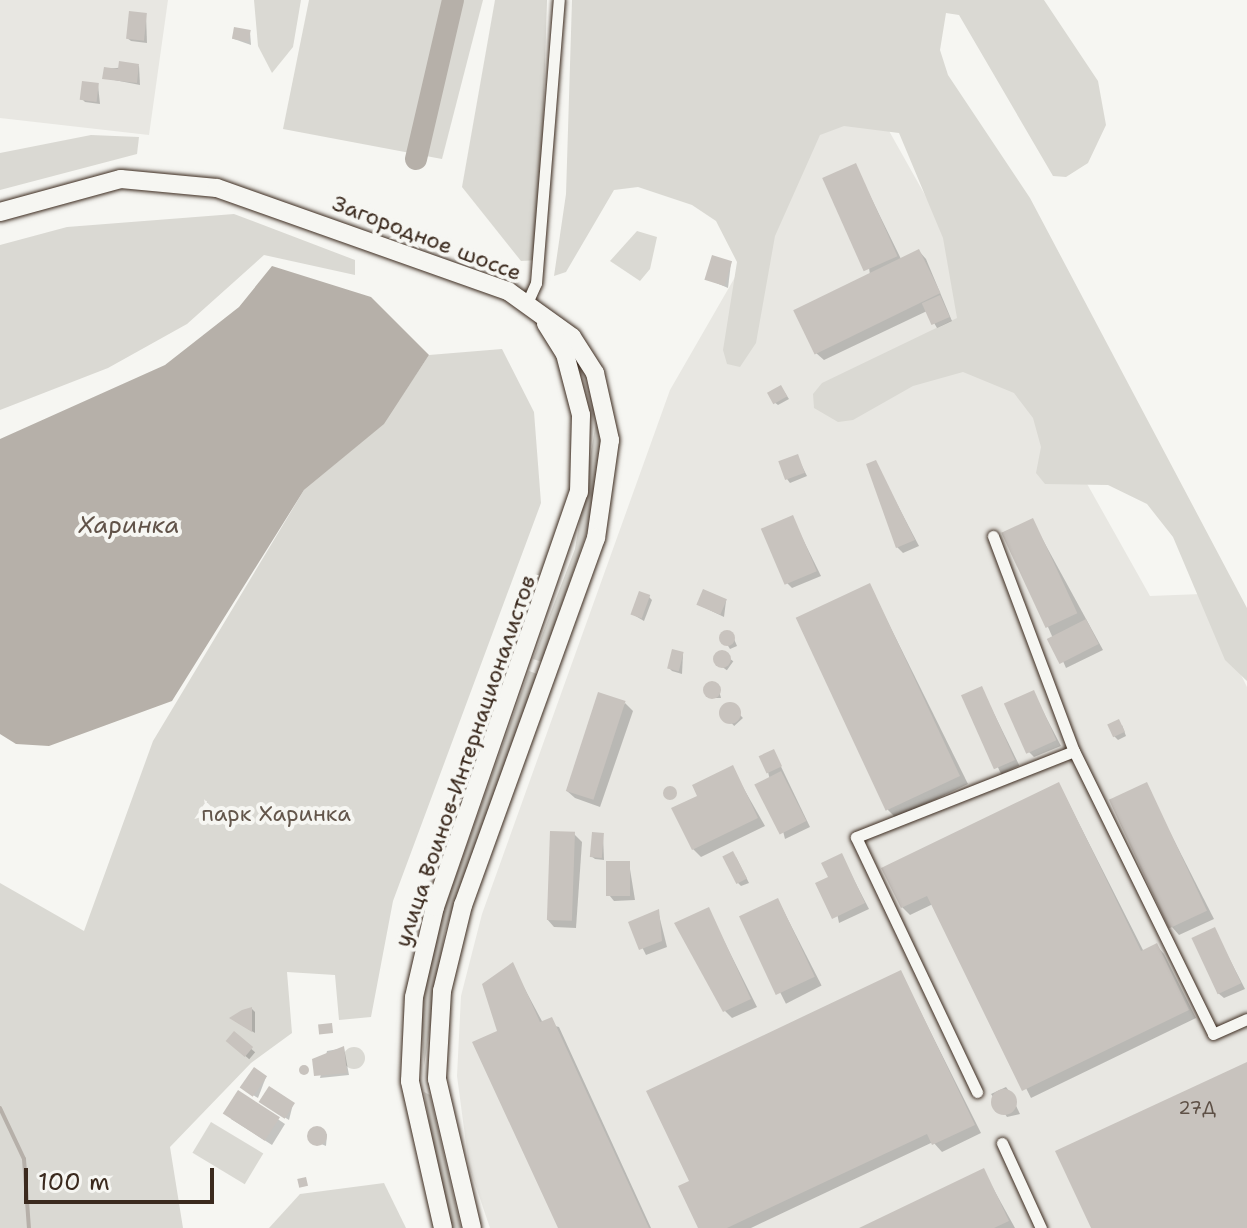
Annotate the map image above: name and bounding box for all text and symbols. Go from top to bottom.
street label: Загородное шоссе [329,190,525,286]
water label: Харинка [79,512,179,540]
street label: улица Воинов-Интернационалистов [389,572,541,950]
park label: парк Харинка [201,801,351,827]
house number: 27Д [1178,1097,1216,1119]
scale bar [28,1152,218,1202]
text: 100 m [38,1166,110,1198]

